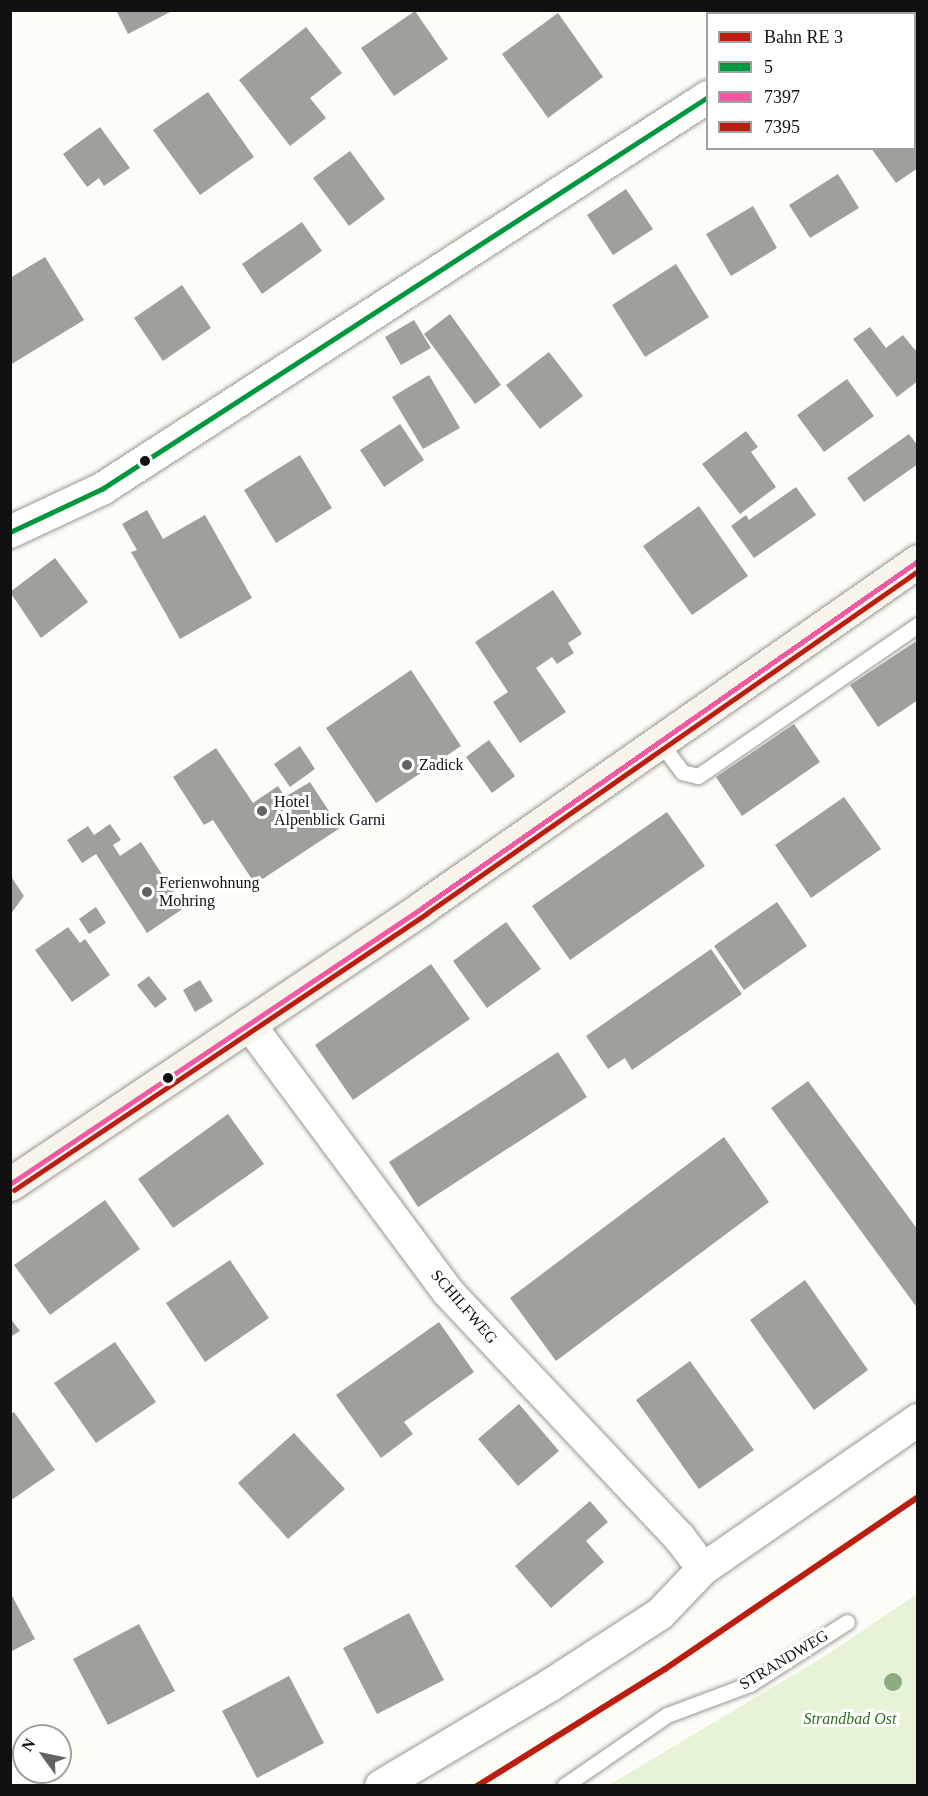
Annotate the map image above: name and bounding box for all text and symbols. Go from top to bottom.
legend [706,12,916,150]
text: Bahn RE 3 [764,27,843,47]
text: 5 [764,57,773,77]
text: 7397 [764,87,800,107]
text: 7395 [764,117,800,137]
unlabelled marker [139,455,151,467]
place label: Zadick [419,755,463,775]
marker: Zadick [400,758,414,772]
place label: Hotel Alpenblick Garni [274,792,386,830]
marker: Hotel Alpenblick Garni [255,804,269,818]
place label: Ferienwohnung Mohring [159,873,259,911]
marker: Ferienwohnung Mohring [140,885,154,899]
unlabelled marker [162,1072,174,1084]
street label: SCHILFWEG [427,1266,501,1348]
street label: STRANDWEG [736,1626,832,1694]
park label: Strandbad Ost [804,1709,896,1729]
north arrow [12,1724,72,1784]
text: N [18,1736,38,1754]

